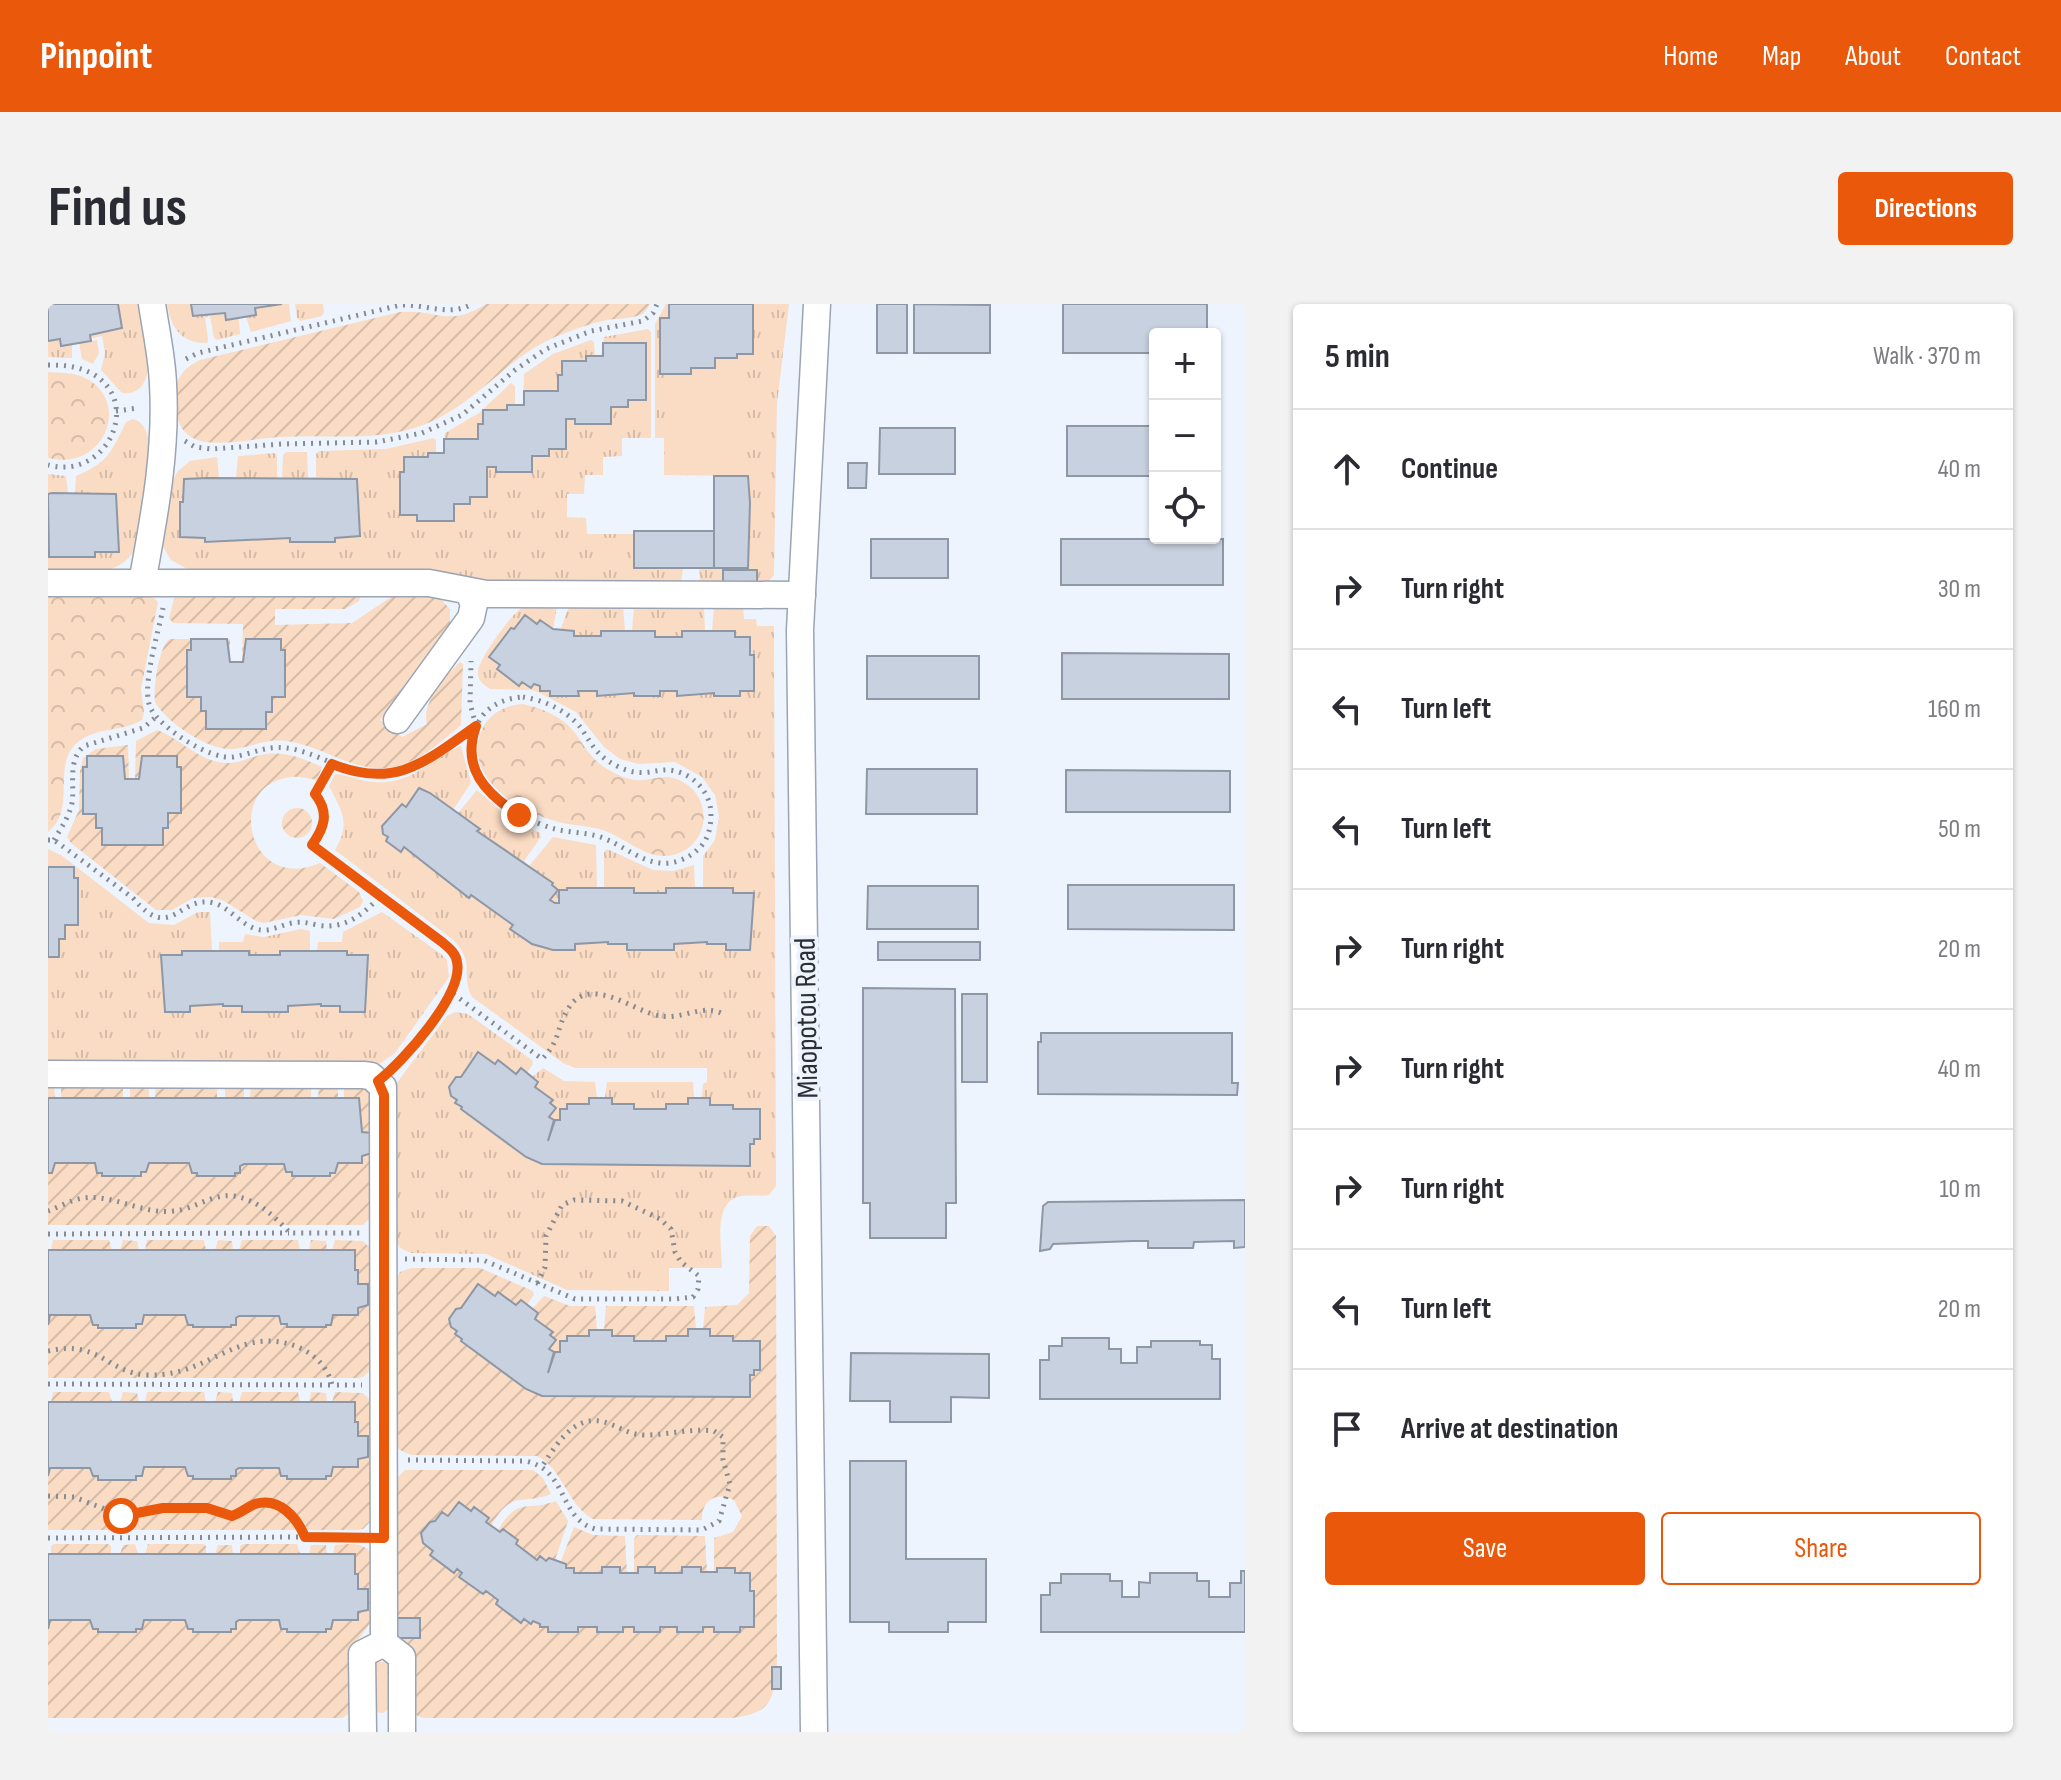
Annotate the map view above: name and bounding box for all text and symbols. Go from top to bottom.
text: Pinpoint [40,34,152,79]
text: Home [1663,40,1718,73]
text: Map [1762,40,1801,73]
text: About [1845,40,1901,73]
text: Contact [1945,40,2021,73]
button: Directions [1838,172,2013,245]
text: Find us [48,175,187,242]
map controls [1149,328,1221,544]
button: + [1149,328,1221,400]
text: 5 min [1325,336,1390,377]
text: Walk · 370 m [1873,341,1981,372]
button: − [1149,400,1221,472]
icon: ahead [1325,447,1369,491]
text: Continue [1401,451,1498,487]
text: 40 m [1938,454,1981,485]
button: locate [1149,472,1221,544]
icon: right [1325,567,1369,611]
text: Turn right [1401,571,1504,607]
text: 30 m [1938,574,1981,605]
icon: left [1325,687,1369,731]
text: Turn left [1401,691,1491,727]
text: 160 m [1928,694,1981,725]
route end [501,797,537,833]
icon: left [1325,807,1369,851]
text: Turn left [1401,811,1491,847]
text: 50 m [1938,814,1981,845]
icon: right [1325,927,1369,971]
text: Turn right [1401,931,1504,967]
text: 20 m [1938,934,1981,965]
street label: Miaopotou Road [788,937,826,1099]
icon: right [1325,1047,1369,1091]
text: Turn right [1401,1051,1504,1087]
text: 40 m [1938,1054,1981,1085]
icon: right [1325,1167,1369,1211]
text: Turn right [1401,1171,1504,1207]
text: 10 m [1939,1174,1981,1205]
icon: left [1325,1287,1369,1331]
text: Turn left [1401,1291,1491,1327]
text: 20 m [1938,1294,1981,1325]
icon: arrive [1325,1407,1369,1451]
text: Arrive at destination [1401,1411,1618,1447]
route start [103,1498,139,1534]
button: Save [1325,1512,1645,1585]
button: Share [1661,1512,1981,1585]

